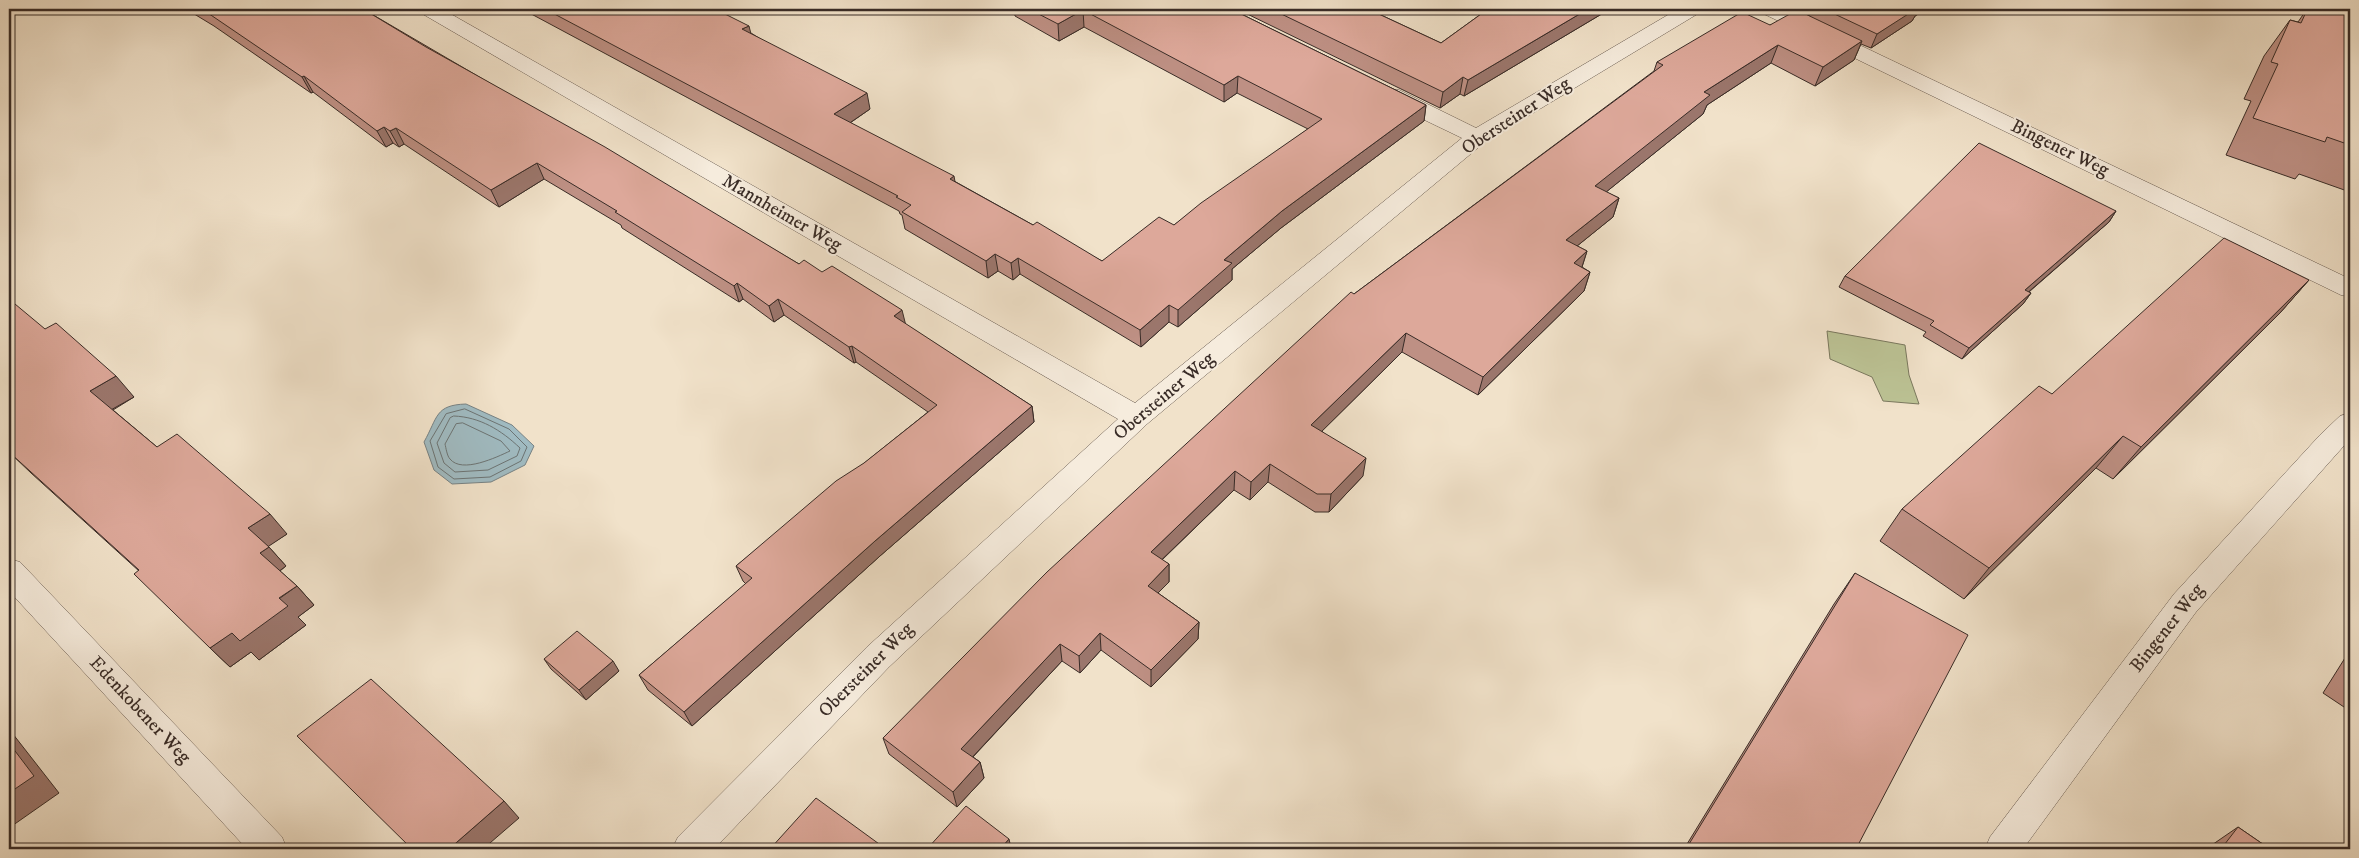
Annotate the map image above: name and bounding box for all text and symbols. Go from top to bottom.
street label: Obersteiner Weg [1457,72,1575,160]
street label: Bingener Weg [2007,114,2114,182]
street label: Mannheimer Weg [718,169,847,257]
street label: Obersteiner Weg [1109,347,1220,445]
street label: Bingener Weg [2125,578,2209,677]
street label: Obersteiner Weg [814,617,919,722]
street label: Edenkobener Weg [84,652,196,769]

